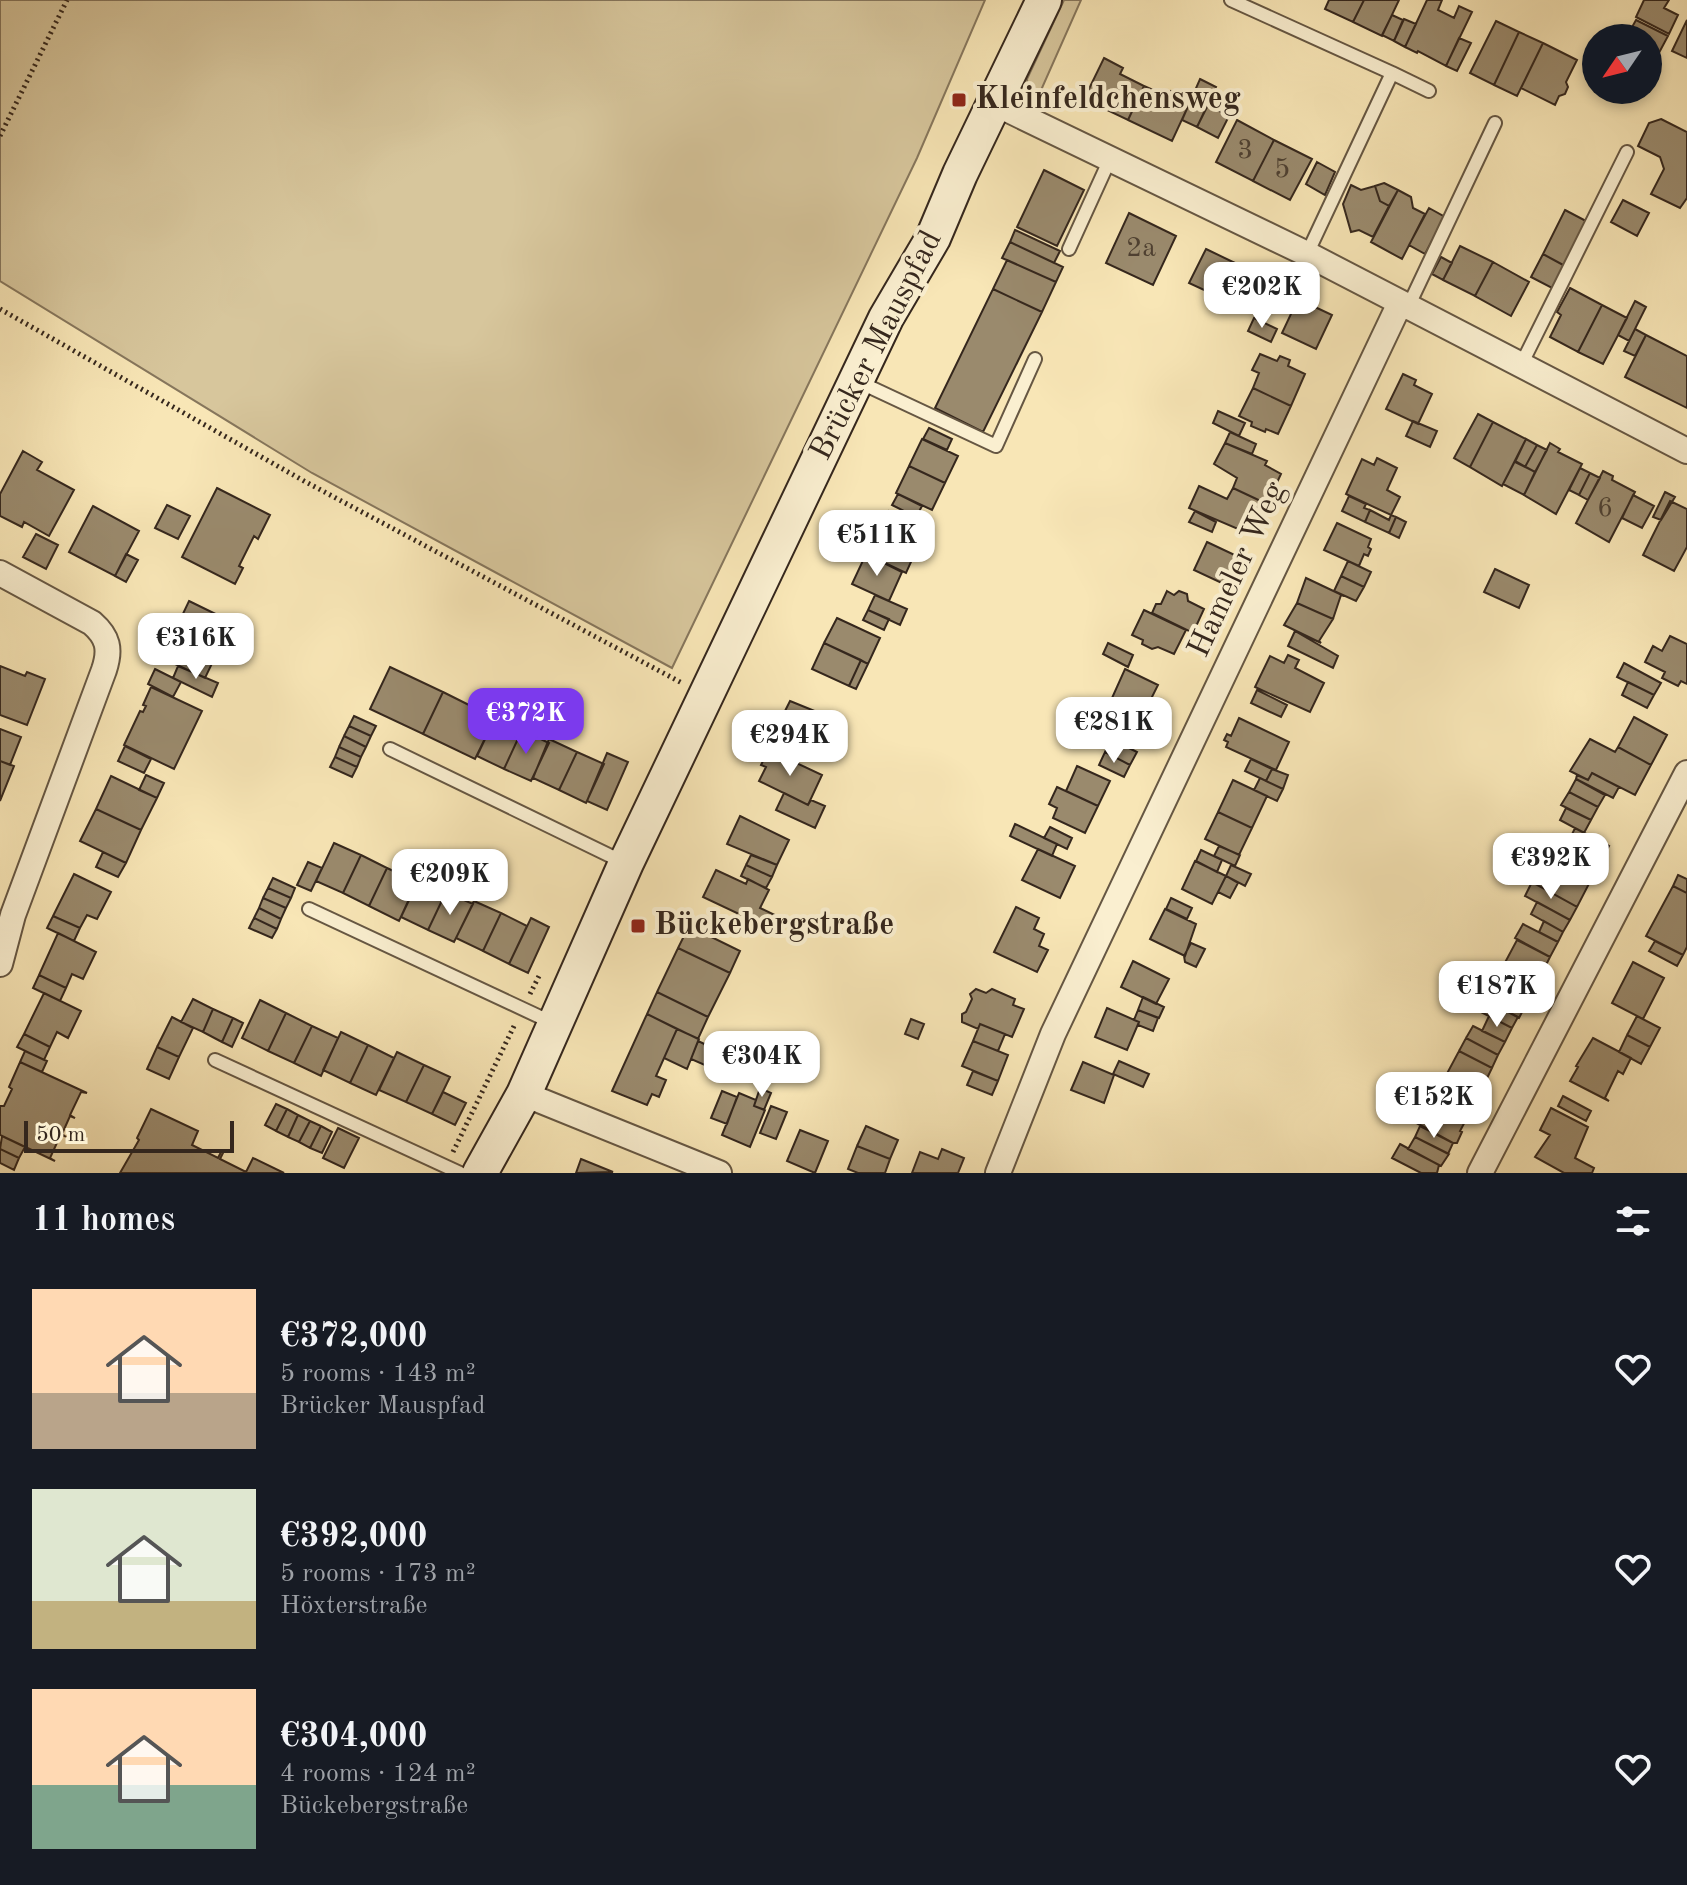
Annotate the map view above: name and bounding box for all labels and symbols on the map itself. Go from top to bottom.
north arrow [1582,24,1662,104]
place label: Kleinfeldchensweg [975,84,1241,116]
marker: Kleinfeldchensweg [950,91,968,109]
house number: 3 [1237,137,1253,165]
house number: 5 [1274,156,1290,184]
street label: Brücker Mauspfad [805,226,949,466]
house number: 2a [1126,235,1156,263]
pin: €202K [1206,262,1318,330]
street label: Hameler Weg [1183,477,1293,663]
house number: 6 [1597,495,1613,523]
pin: €511K [821,510,933,578]
pin: €316K [140,613,252,681]
pin: €372K [470,688,582,756]
pin: €281K [1058,697,1170,765]
pin: €294K [734,710,846,778]
pin: €392K [1495,833,1607,901]
pin: €209K [394,849,506,917]
place label: Bückebergstraße [654,910,894,942]
marker: Bückebergstraße [629,917,647,935]
pin: €187K [1441,961,1553,1029]
pin: €304K [706,1031,818,1099]
pin: €152K [1378,1072,1490,1140]
scale bar [24,1117,234,1153]

